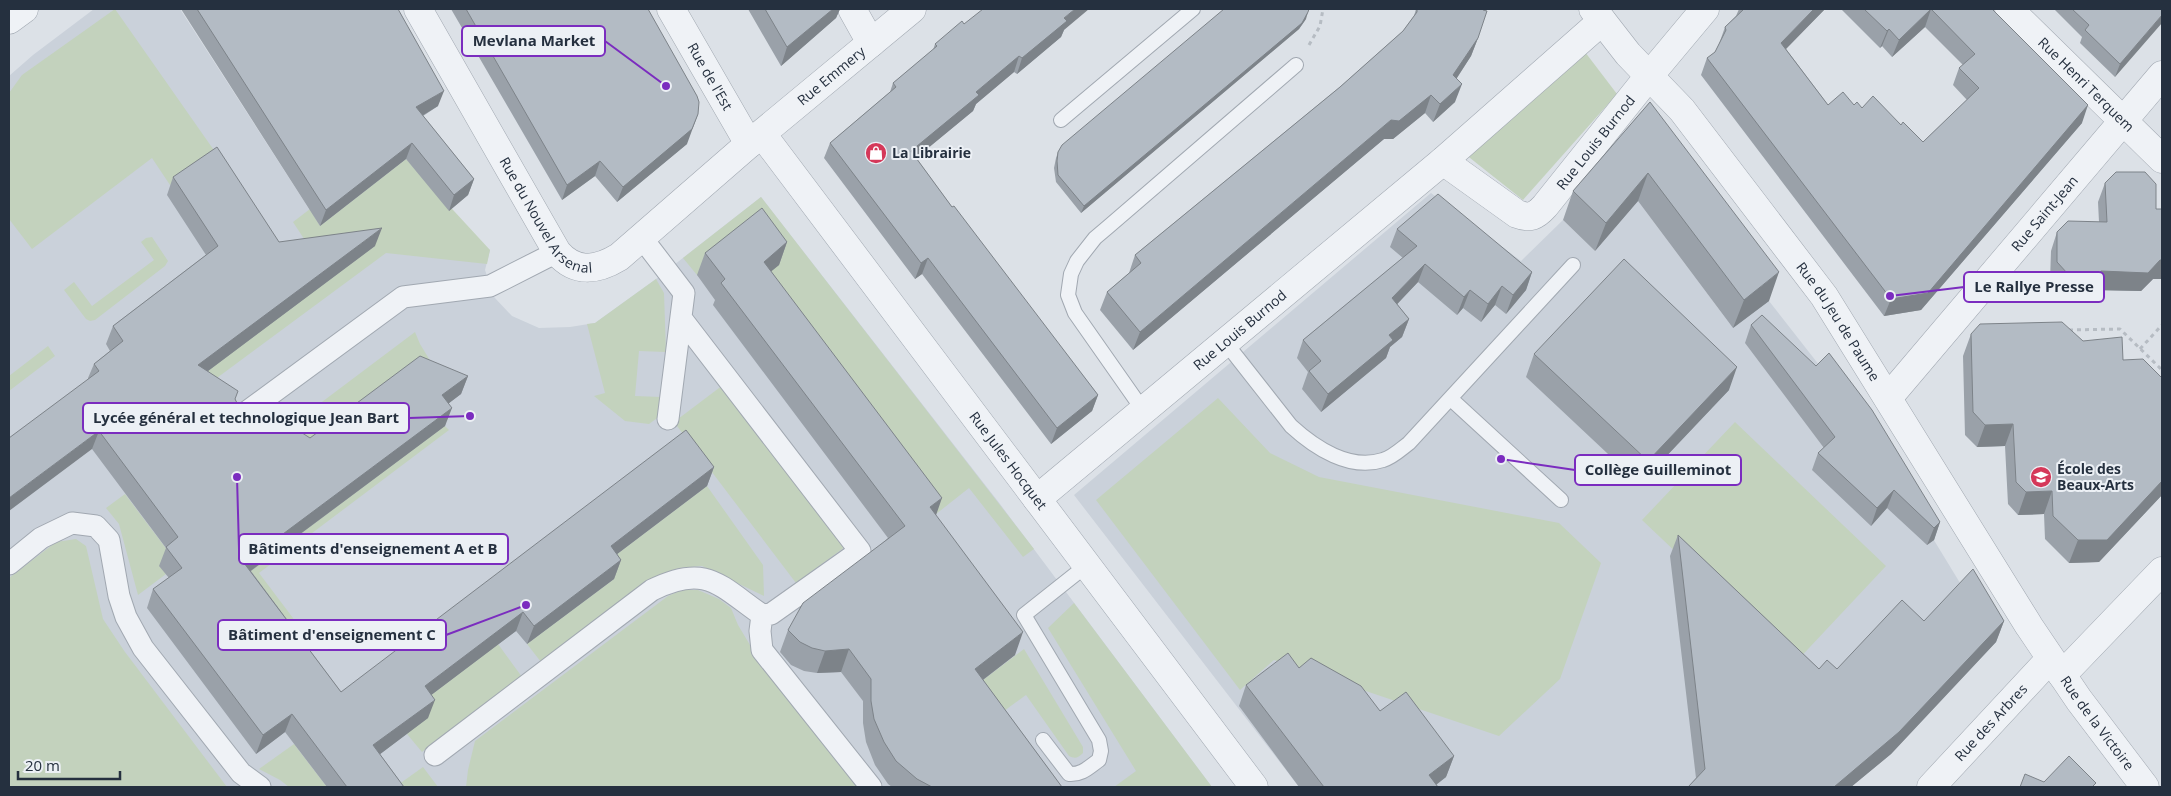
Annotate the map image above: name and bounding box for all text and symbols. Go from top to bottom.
callout: Mevlana Market [462,26,605,56]
text: Mevlana Market [473,30,596,50]
street label: Rue Henri Terquem [2034,33,2139,136]
street label: Rue de l'Est [683,39,737,113]
street label: Rue Emmery [793,41,870,109]
street label: Rue Louis Burnod [1552,91,1639,193]
shop icon: La Librairie [864,141,888,165]
place label: La Librairie [892,143,971,162]
street label: Rue du Nouvel Arsenal [496,153,593,277]
street label: Rue Saint-Jean [2007,171,2082,255]
street label: Rue du Jeu de Paume [1792,258,1885,385]
callout: Le Rallye Presse [1964,272,2104,302]
text: Le Rallye Presse [1974,276,2094,296]
street label: Rue Louis Burnod [1189,285,1290,374]
callout: Lycée général et technologique Jean Bart [83,403,409,433]
text: Lycée général et technologique Jean Bart [93,407,400,427]
street label: Rue Jules Hocquet [965,407,1052,513]
callout: Collège Guilleminot [1575,455,1741,485]
text: Collège Guilleminot [1585,459,1732,479]
place label: École des Beaux-Arts [2057,459,2134,494]
school or university icon: École des Beaux-Arts [2029,465,2053,489]
callout: Bâtiments d'enseignement A et B [239,534,508,564]
text: Bâtiments d'enseignement A et B [248,538,498,558]
callout: Bâtiment d'enseignement C [218,620,446,650]
text: Bâtiment d'enseignement C [228,624,436,644]
street label: Rue de la Victoire [2056,672,2139,774]
street label: Rue des Arbres [1950,679,2031,765]
scale bar [18,748,120,780]
text: 20 m [25,755,60,775]

